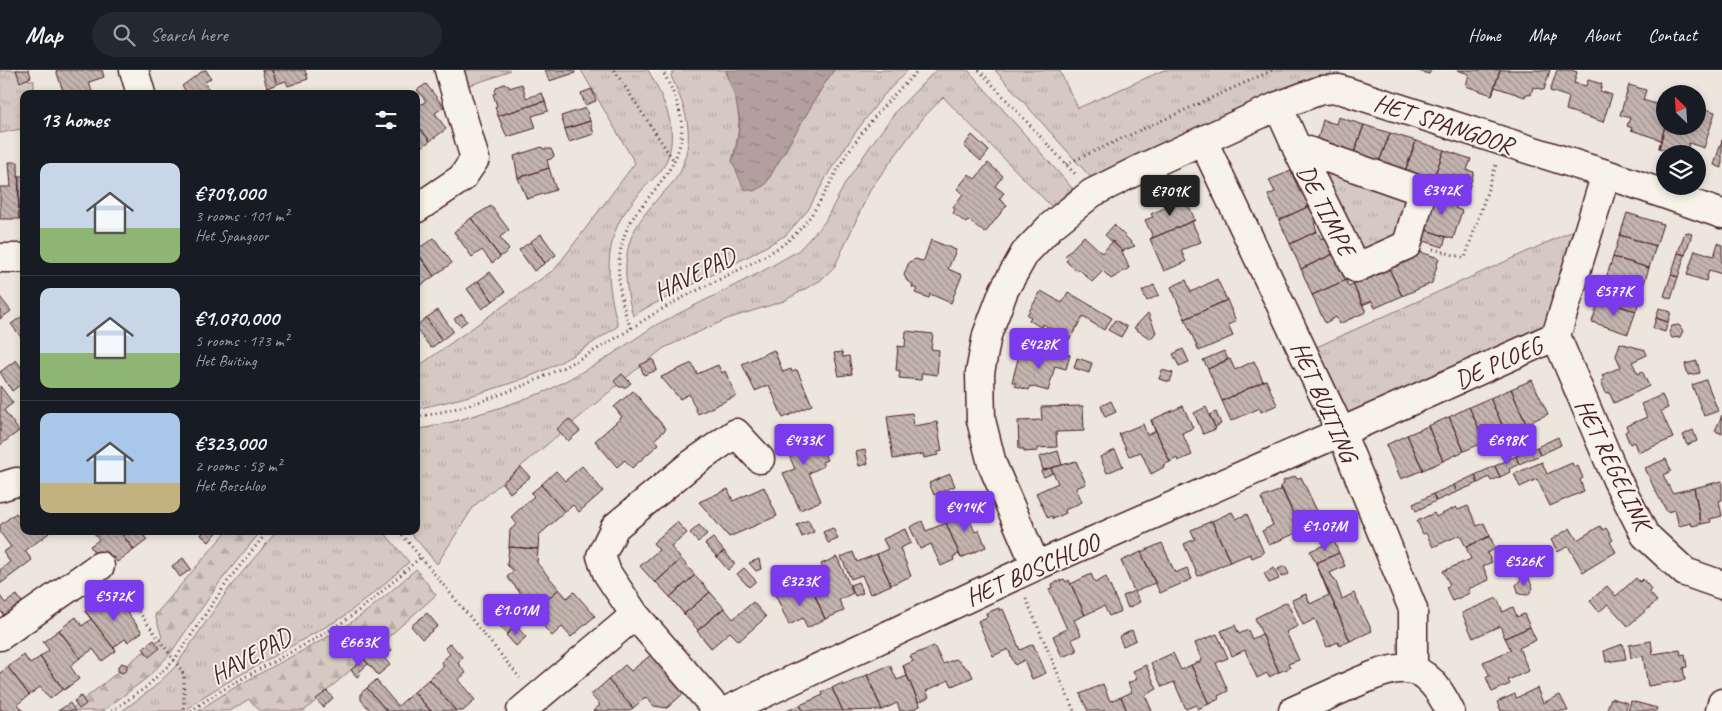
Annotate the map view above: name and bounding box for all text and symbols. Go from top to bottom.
search box [92,12,442,57]
text: Map [25,20,62,50]
icon: search [110,21,138,49]
text: Search here [150,23,228,47]
text: Home [1468,24,1501,46]
text: Map [1529,24,1556,46]
text: About [1584,24,1620,46]
text: Contact [1648,24,1697,46]
north arrow [1656,85,1706,135]
map controls [1656,85,1706,195]
street label: HET SPANGOOR [1370,86,1520,162]
icon: filters [372,106,400,134]
text: 13 homes [40,107,109,133]
button: layers [1656,145,1706,195]
street label: DE TIMPE [1290,159,1364,264]
pin: €709K [1135,174,1205,217]
pin: €342K [1407,174,1477,216]
text: €709,000 [195,180,265,206]
text: €342K [1424,180,1460,200]
text: €709K [1152,181,1188,201]
icon: home [80,183,140,243]
text: 3 rooms · 101 m² [195,206,289,226]
text: Het Spangoor [195,226,269,246]
street label: HAVEPAD [648,239,743,308]
pin: €577K [1579,274,1649,317]
text: €577K [1596,281,1632,301]
text: €1,070,000 [195,305,279,331]
icon: home [80,308,140,368]
pin: €428K [1004,328,1074,370]
street label: DE PLOEG [1450,328,1550,396]
text: 5 rooms · 173 m² [195,331,289,351]
text: €428K [1021,334,1057,354]
street label: HET BUITING [1283,336,1366,470]
text: Het Buiting [195,351,257,371]
street label: HET REGELINK [1568,394,1661,539]
pin: €433K [769,424,839,466]
pin: €698K [1472,424,1542,466]
text: €323,000 [195,430,265,456]
text: €433K [786,430,822,450]
text: €698K [1488,430,1526,450]
icon: home [80,433,140,493]
text: 2 rooms · 58 m² [195,456,281,476]
text: Het Boschloo [195,476,265,496]
pin: €414K [930,490,1000,533]
text: €414K [947,497,983,517]
pin: €1.07M [1284,510,1366,552]
text: €1.07M [1303,516,1347,536]
street label: HET BOSCHLOO [960,525,1107,614]
pin: €526K [1489,544,1559,587]
text: €526K [1505,551,1543,571]
pin: €323K [765,564,835,607]
text: €323K [782,571,818,591]
pin: €572K [79,580,149,622]
text: €572K [96,586,132,606]
pin: €1.01M [475,594,557,636]
text: €1.01M [494,600,538,620]
street label: HAVEPAD [204,619,299,691]
pin: €663K [324,626,394,668]
text: €663K [340,632,378,652]

